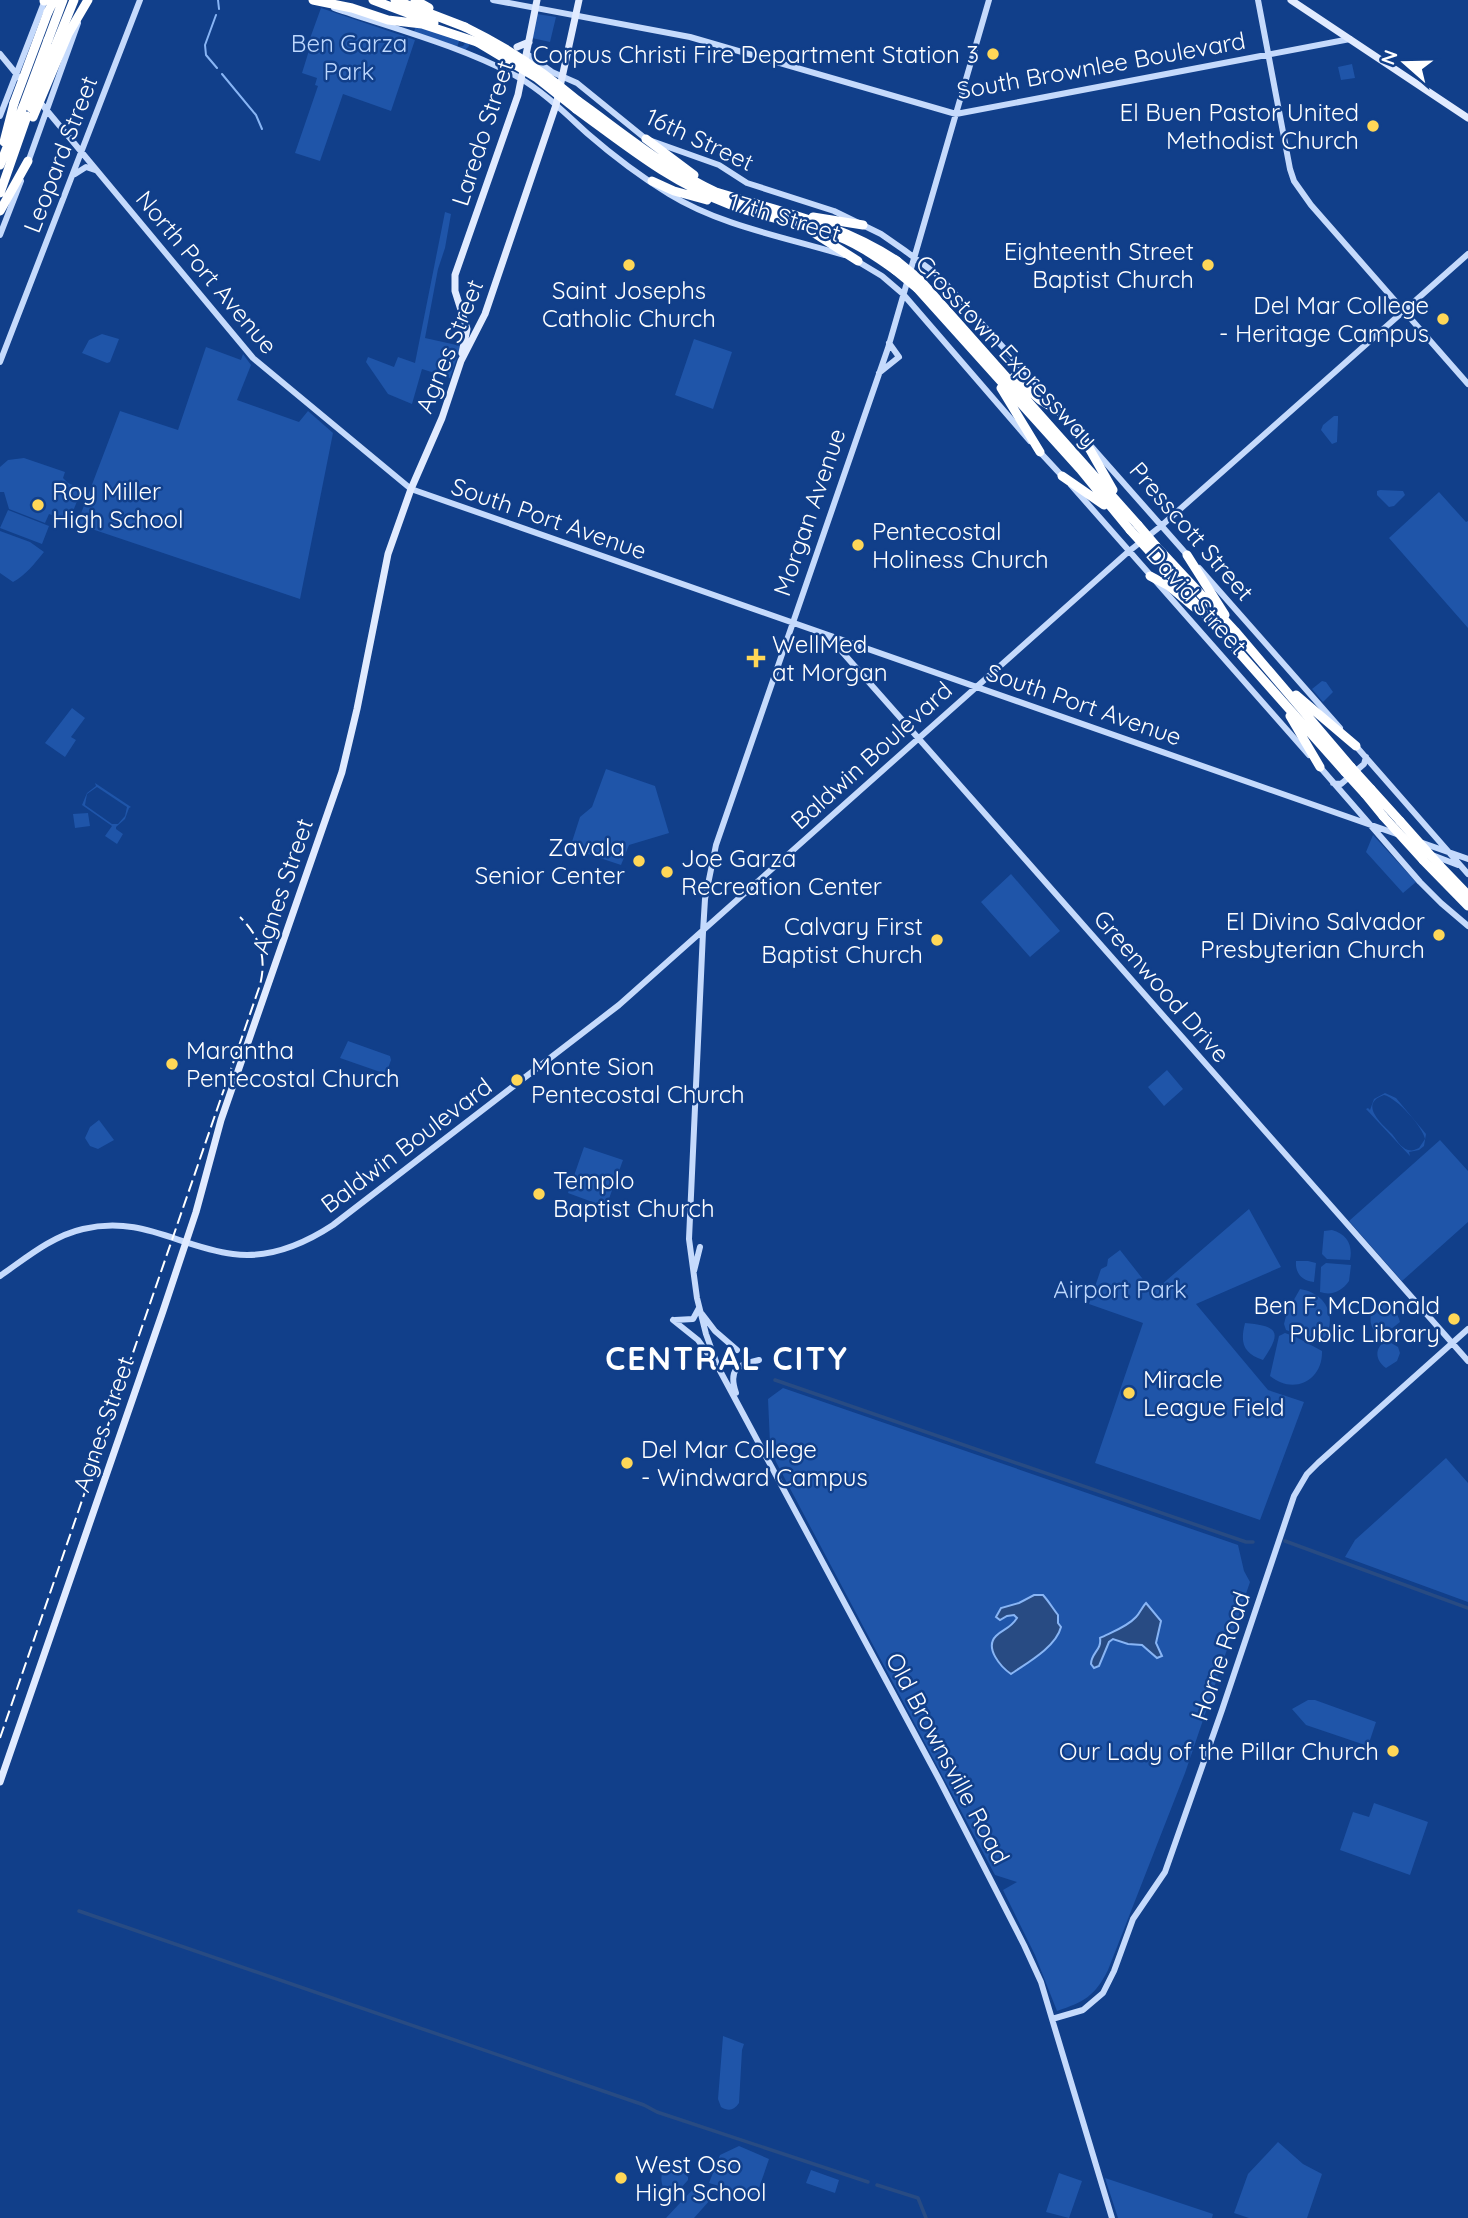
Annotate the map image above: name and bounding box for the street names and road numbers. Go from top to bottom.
street label: South Brownlee Boulevard [954,25,1248,105]
street label: Laredo Street [444,57,520,209]
street label: Leopard Street [16,71,104,237]
street label: 16th Street [641,101,759,177]
street label: North Port Avenue [130,184,284,360]
street label: 17th Street [726,186,844,248]
street label: Crosstown Expressway [910,248,1104,454]
street label: Agnes Street [409,275,489,417]
street label: Morgan Avenue [766,424,852,600]
street label: Presscott Street [1123,455,1261,607]
street label: South Port Avenue [447,471,651,565]
street label: David Street [1140,539,1254,661]
street label: South Port Avenue [982,657,1186,751]
street label: Baldwin Boulevard [784,675,958,835]
street label: Agnes Street [245,814,319,958]
street label: Greenwood Drive [1088,904,1236,1068]
street label: Baldwin Boulevard [315,1071,497,1219]
street label: Agnes Street [66,1352,140,1496]
street label: Horne Road [1184,1588,1256,1724]
street label: Old Brownsville Road [880,1647,1016,1869]

